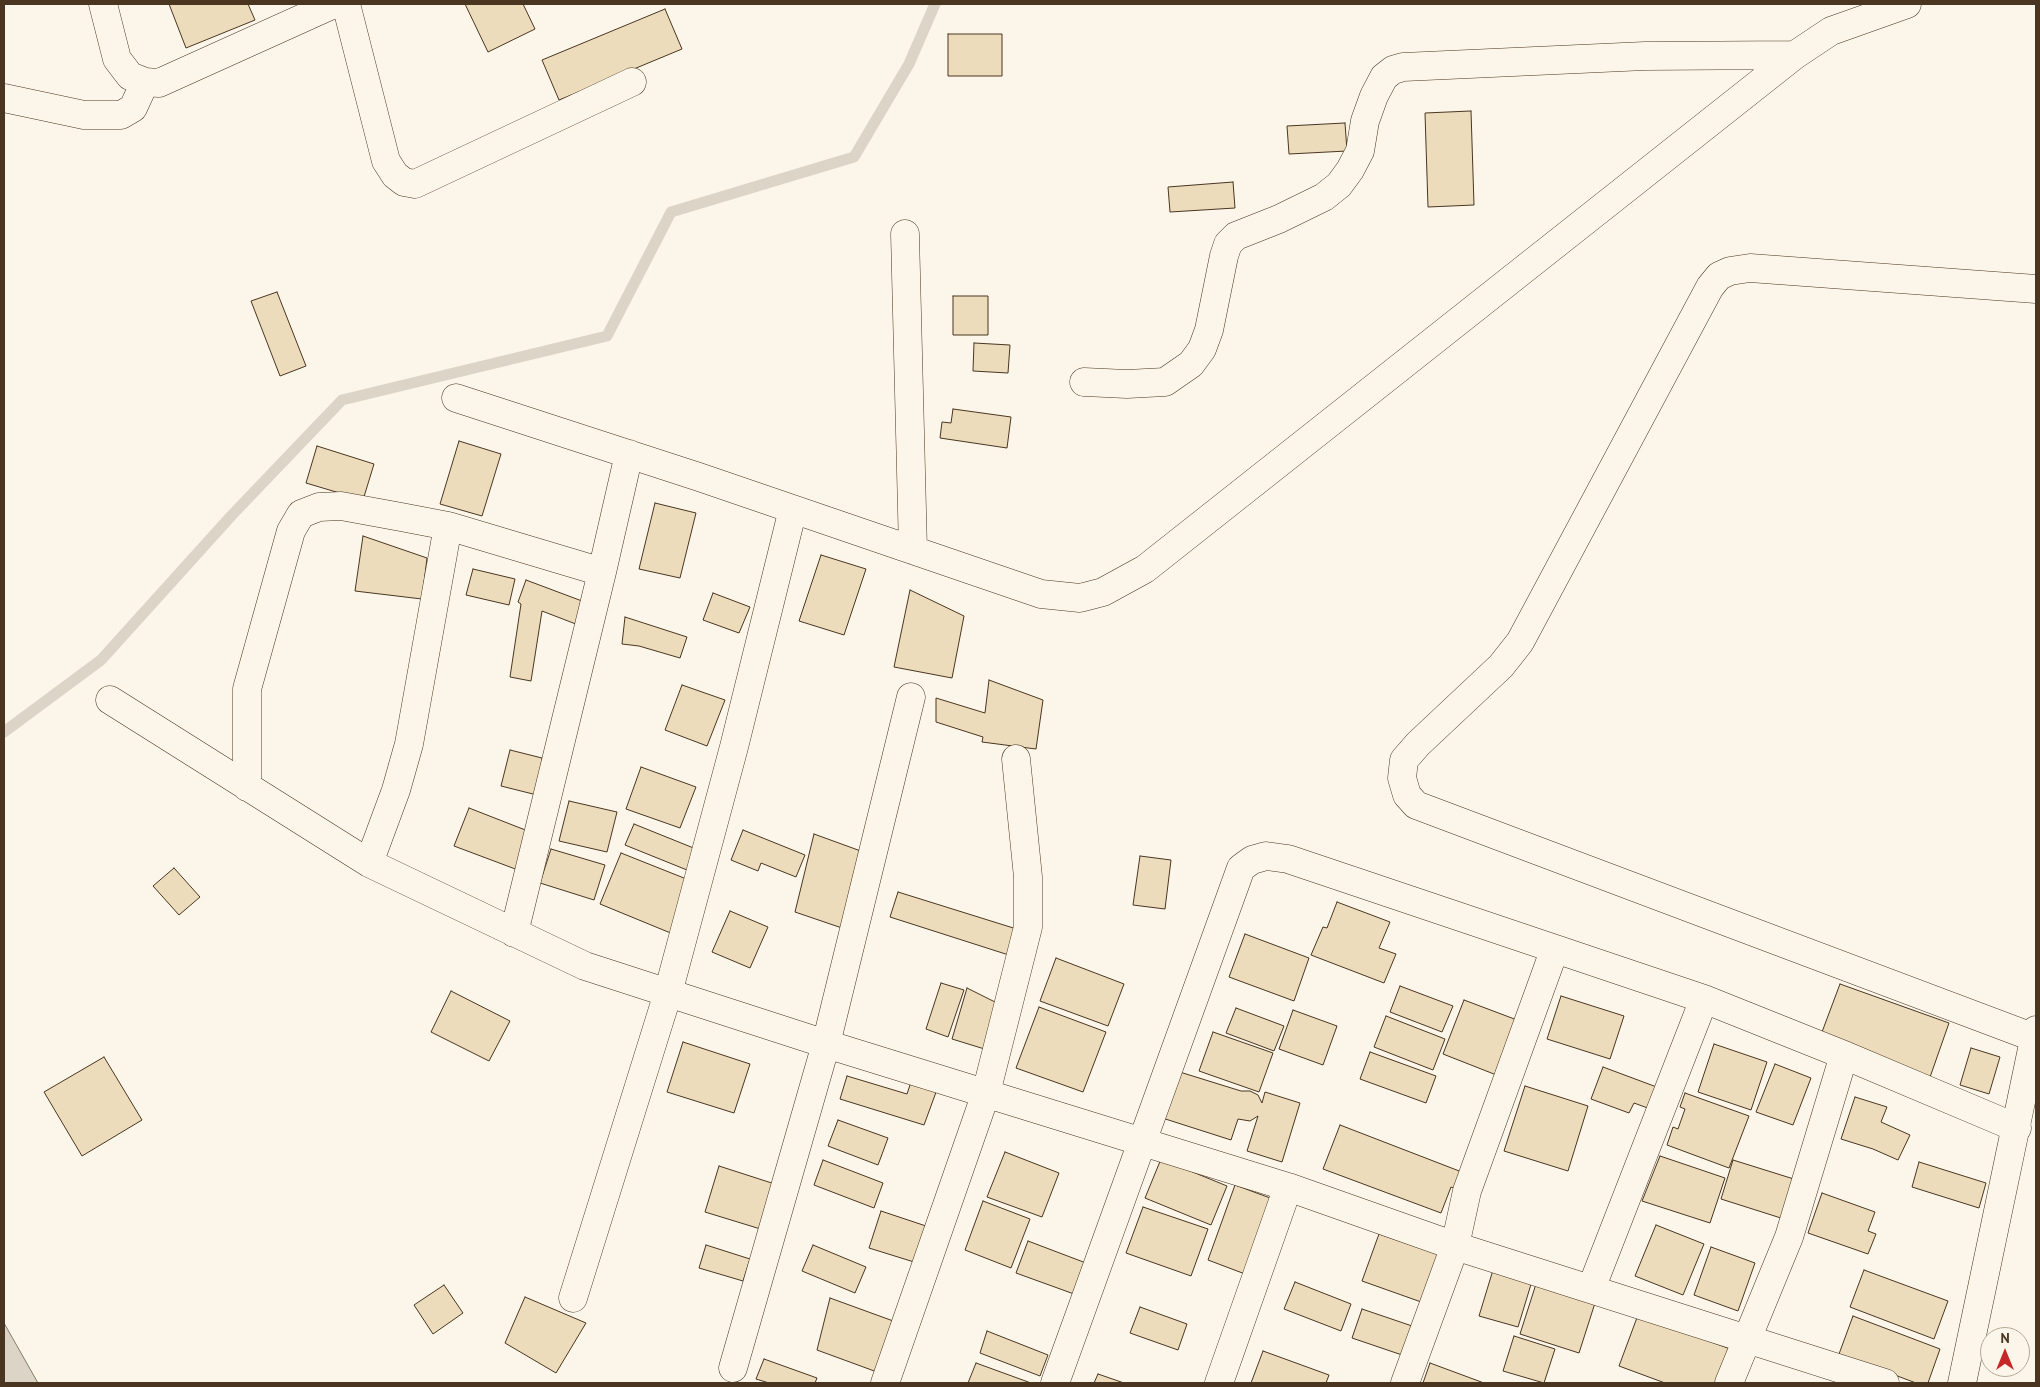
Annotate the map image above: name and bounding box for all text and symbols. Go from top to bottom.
north arrow [1980,1327,2030,1377]
text: N [2000,1329,2010,1347]

